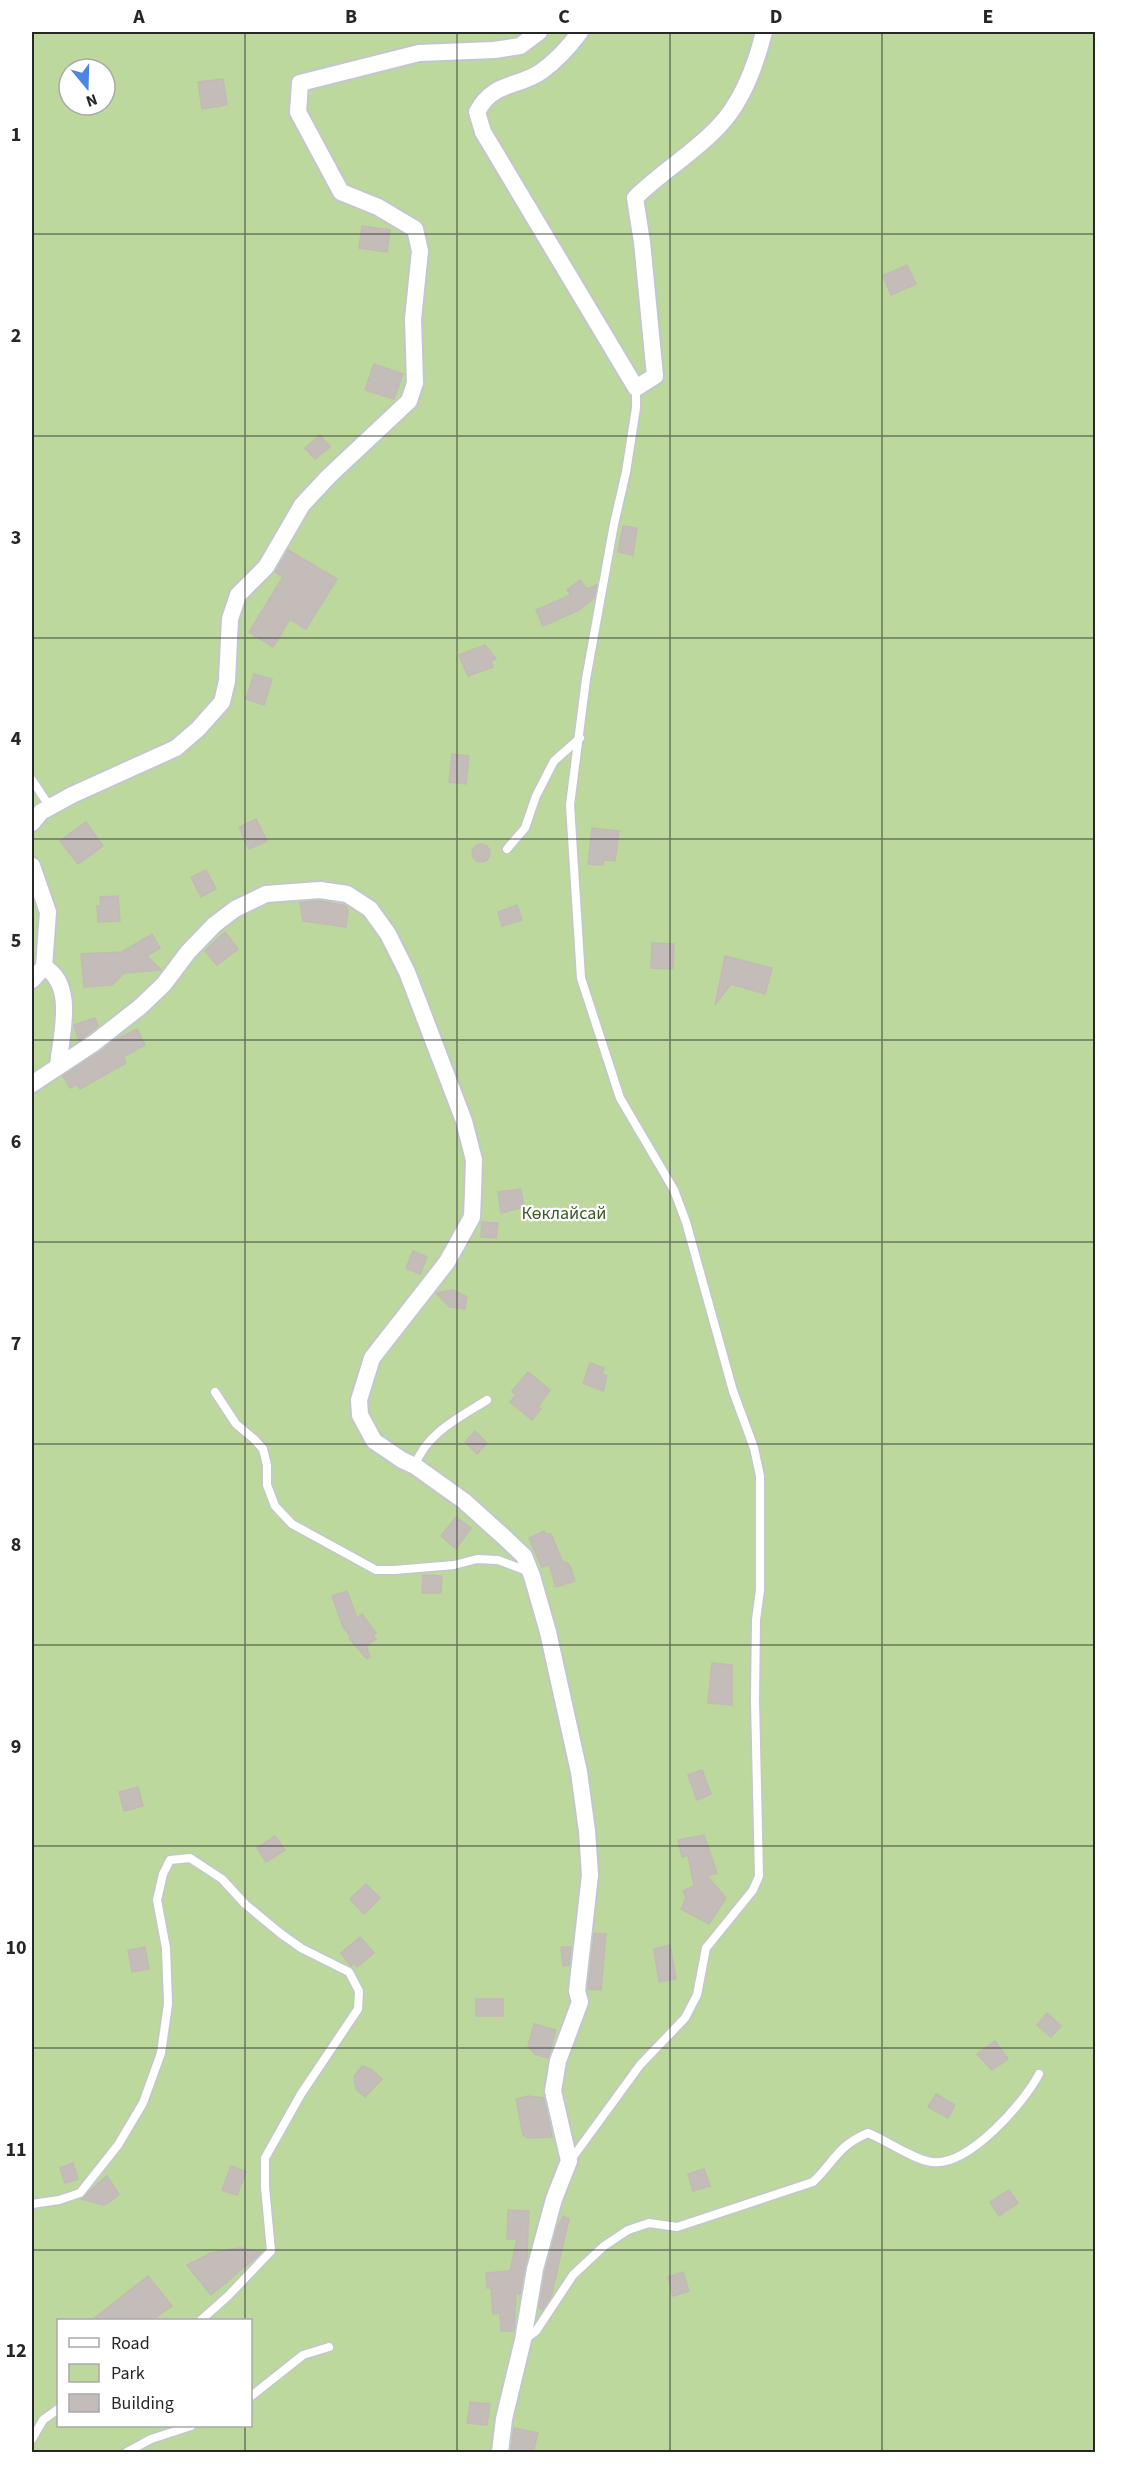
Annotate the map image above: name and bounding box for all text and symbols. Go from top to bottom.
text: A [132,3,145,31]
text: B [345,3,357,31]
text: C [558,3,570,31]
text: D [770,3,782,31]
text: E [983,3,993,31]
north arrow [57,57,117,117]
text: N [83,88,100,112]
text: 1 [11,121,21,149]
text: 2 [11,322,21,350]
text: 3 [11,524,21,552]
text: 4 [11,725,22,753]
text: 5 [11,927,21,955]
text: 6 [11,1128,21,1156]
park label: Көклайсай [521,1201,607,1226]
text: 7 [11,1330,21,1358]
text: 8 [11,1531,21,1559]
text: 9 [11,1733,21,1761]
text: 10 [5,1934,27,1962]
text: 11 [5,2136,27,2164]
legend [57,2319,252,2427]
text: Road [111,2331,150,2356]
text: 12 [5,2337,27,2365]
text: Park [111,2361,145,2386]
text: Building [111,2391,174,2416]

